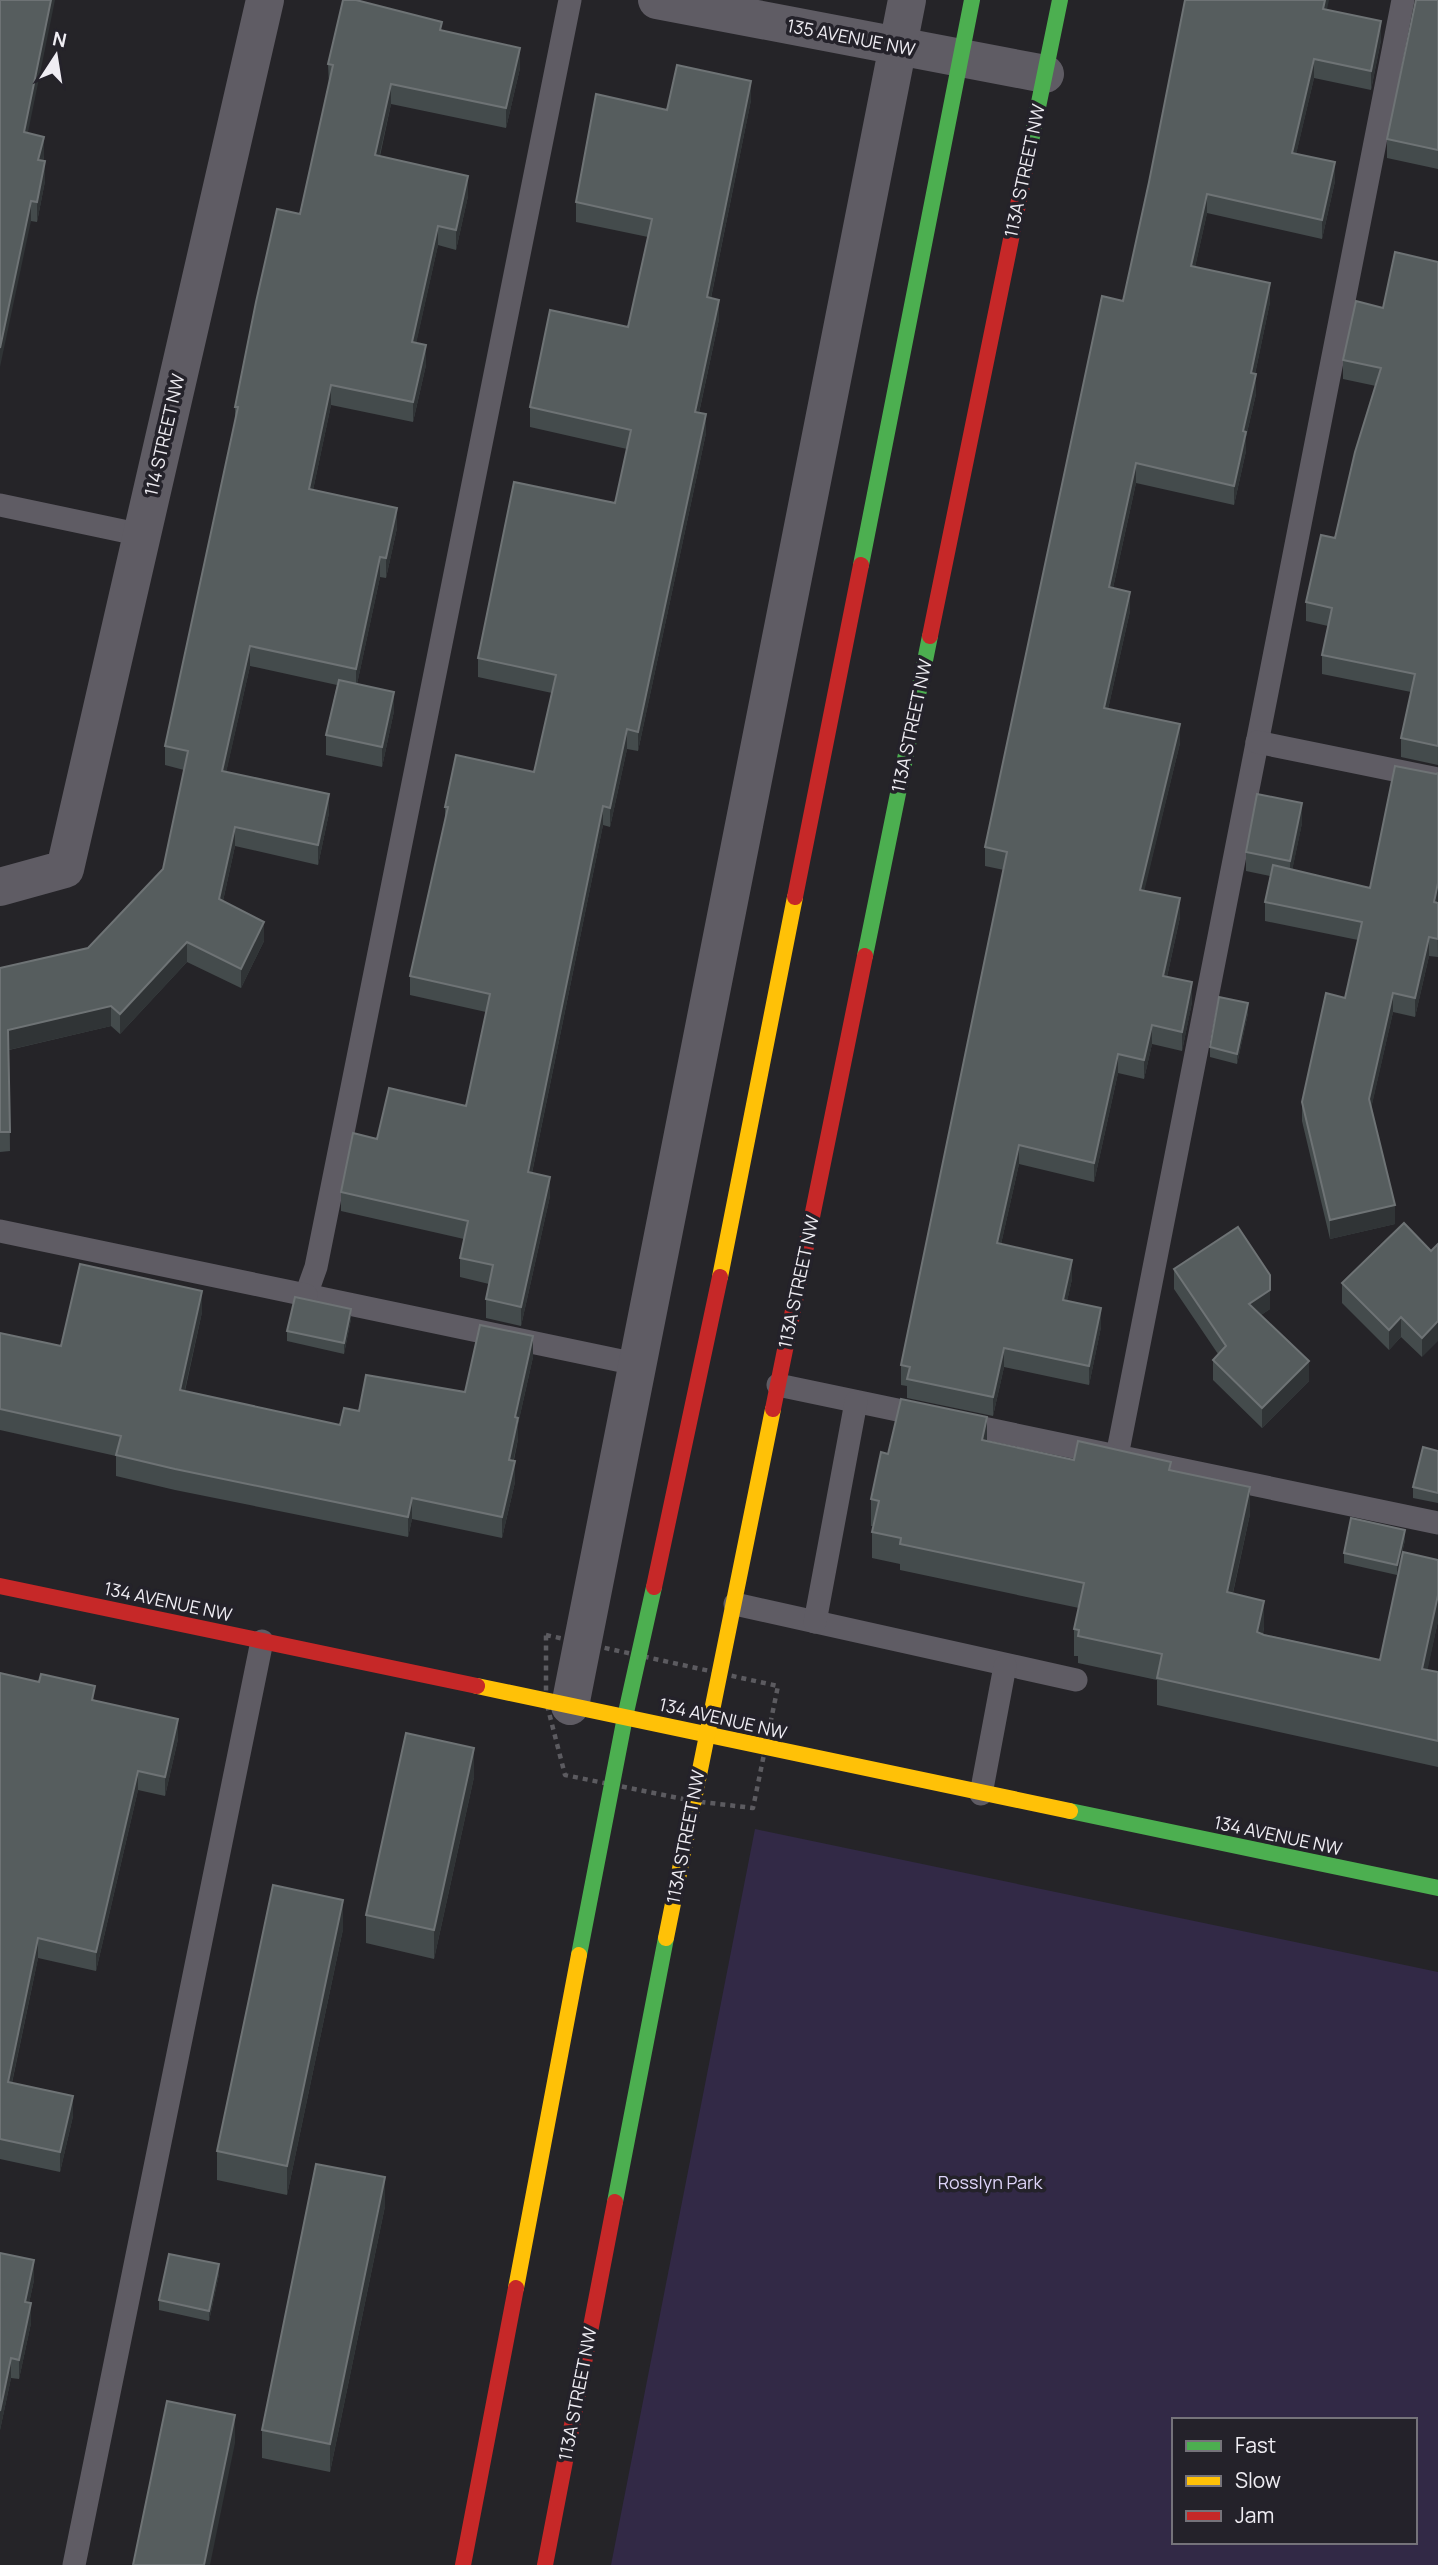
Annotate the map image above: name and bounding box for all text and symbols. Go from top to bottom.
street label: 135 AVENUE NW [785,13,918,61]
north arrow [21,21,91,91]
text: N [50,25,69,54]
street label: 113A STREET NW [998,102,1050,240]
street label: 114 STREET NW [138,371,190,498]
street label: 113A STREET NW [885,657,937,795]
street label: 113A STREET NW [772,1213,824,1351]
street label: 134 AVENUE NW [102,1576,235,1626]
street label: 134 AVENUE NW [657,1692,790,1744]
street label: 113A STREET NW [660,1768,710,1906]
street label: 134 AVENUE NW [1212,1810,1345,1860]
park label: Rosslyn Park [938,2170,1043,2194]
street label: 113A STREET NW [552,2325,602,2463]
legend [1172,2418,1417,2544]
text: Fast [1235,2431,1276,2459]
text: Slow [1235,2466,1281,2494]
text: Jam [1235,2501,1274,2529]

